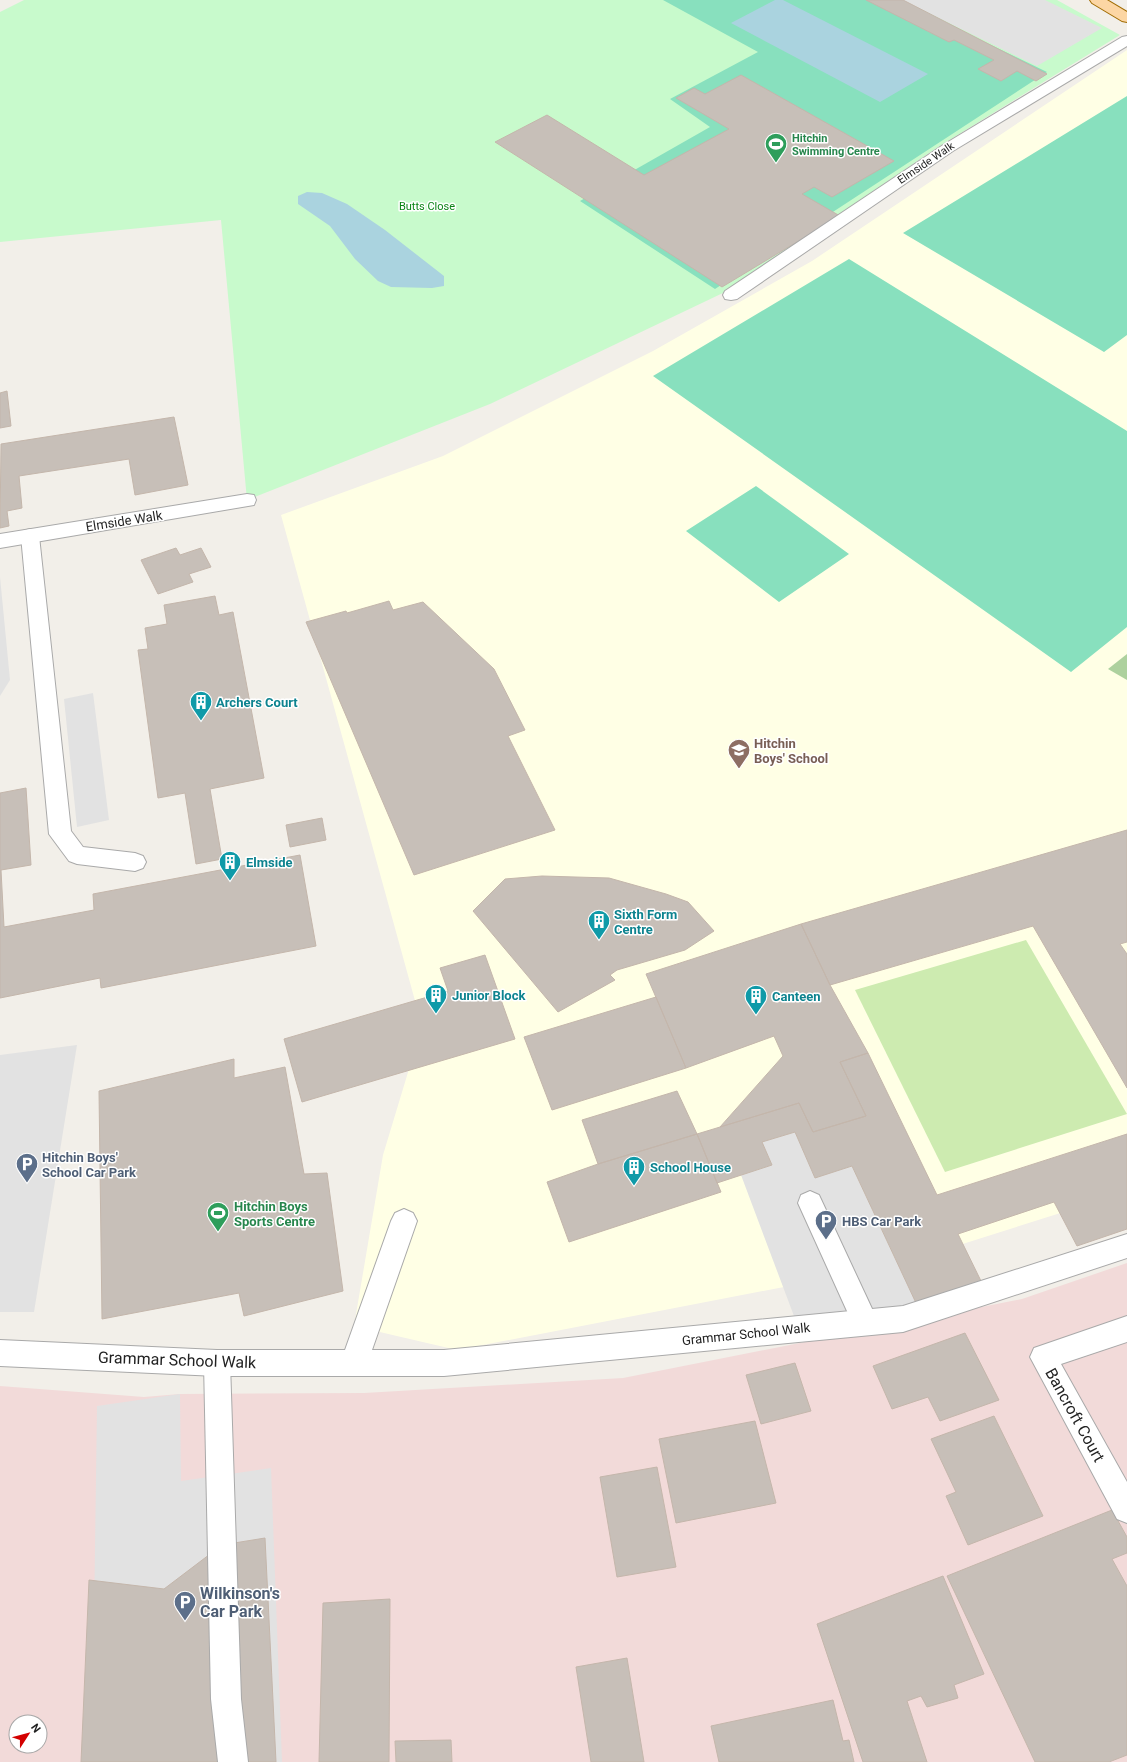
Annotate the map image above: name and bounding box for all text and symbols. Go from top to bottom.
sports icon: Hitchin Swimming Centre [763,131,789,164]
place label: Hitchin Swimming Centre [792,132,880,158]
street label: Elmside Walk [895,139,957,187]
park label: Butts Close [399,200,455,213]
street label: Elmside Walk [85,507,164,534]
building icon: Archers Court [188,689,214,722]
place label: Archers Court [216,695,298,710]
place label: Hitchin Boys' School [754,736,828,766]
school or university icon: Hitchin Boys' School [726,737,752,770]
building icon: Elmside [217,849,243,882]
place label: Elmside [246,855,292,870]
place label: Sixth Form Centre [614,907,677,937]
building icon: Sixth Form Centre [586,908,612,941]
building icon: Junior Block [423,982,449,1015]
building icon: Canteen [743,983,769,1016]
place label: Junior Block [452,988,526,1003]
place label: Canteen [772,989,820,1004]
place label: Hitchin Boys' School Car Park [42,1150,137,1180]
parking icon: Hitchin Boys' School Car Park [14,1151,40,1184]
building icon: School House [621,1154,647,1187]
place label: School House [650,1160,731,1175]
place label: Hitchin Boys Sports Centre [234,1199,315,1229]
sports icon: Hitchin Boys Sports Centre [205,1200,231,1233]
parking icon: HBS Car Park [813,1208,839,1241]
place label: HBS Car Park [842,1214,922,1229]
street label: Grammar School Walk [681,1320,811,1348]
street label: Grammar School Walk [98,1348,257,1372]
street label: Bancroft Court [1041,1365,1109,1465]
place label: Wilkinson's Car Park [200,1584,280,1621]
parking icon: Wilkinson's Car Park [172,1589,198,1622]
north arrow [8,1714,48,1754]
text: N [28,1721,43,1736]

